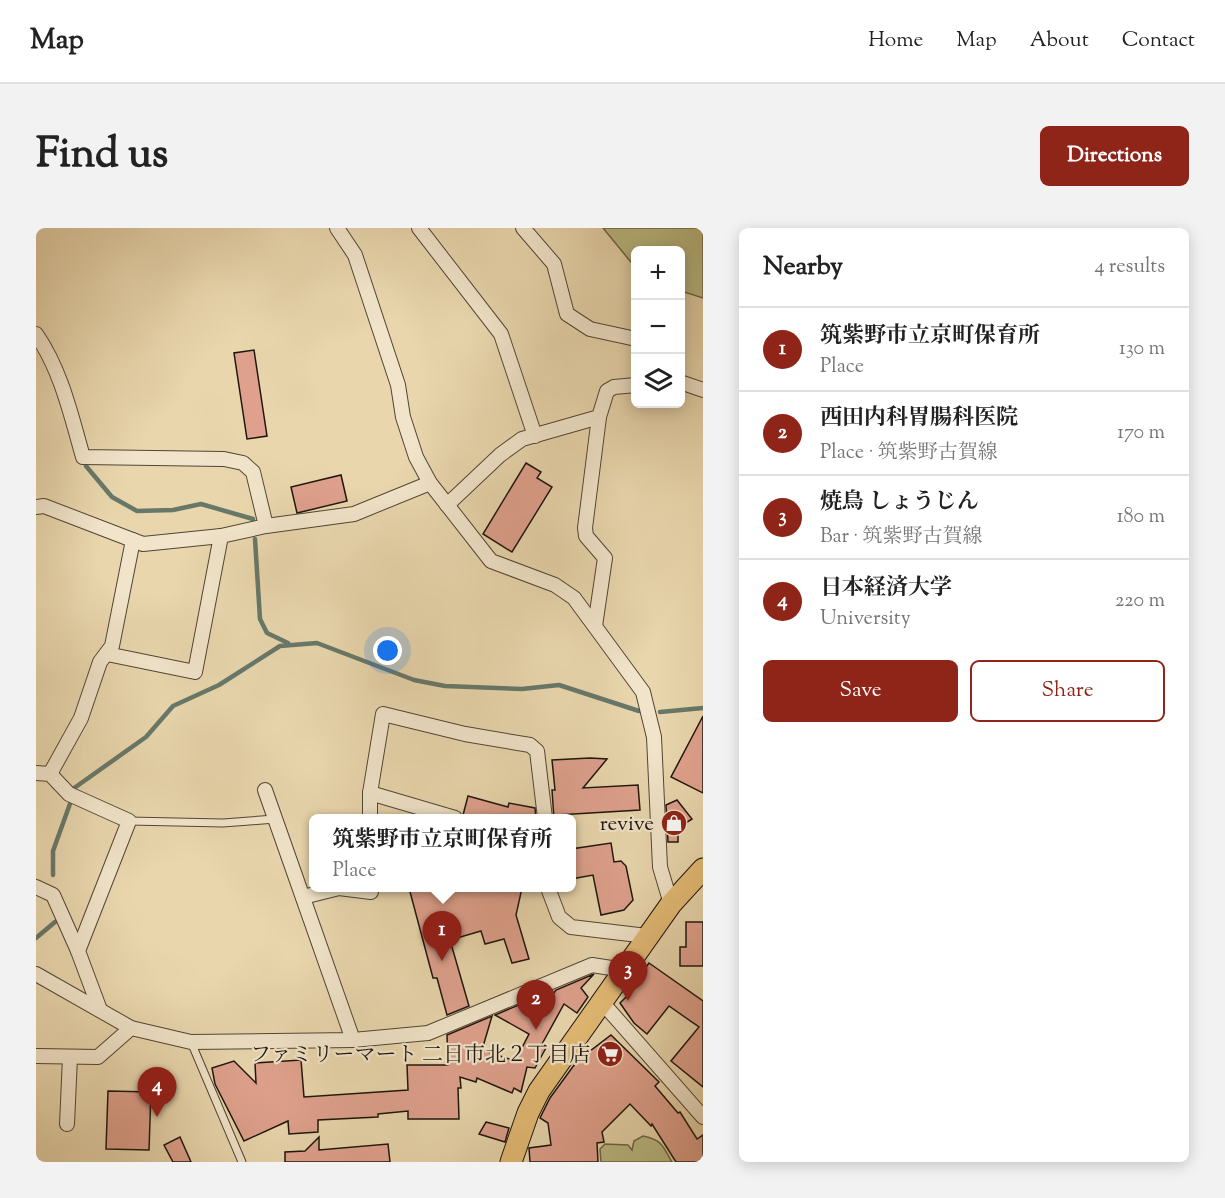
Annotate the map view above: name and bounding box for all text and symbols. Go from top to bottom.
text: Map [30,21,84,61]
text: Home [868,26,923,56]
text: Map [956,26,997,56]
text: About [1030,26,1089,56]
text: Contact [1122,26,1195,56]
text: Find us [36,126,168,186]
button: Directions [1040,126,1189,186]
map controls [631,246,685,408]
button: + [631,246,685,300]
text: Nearby [763,249,843,286]
text: 4 results [1094,253,1165,282]
button: − [631,300,685,354]
text: 筑紫野市立京町保育所 [820,321,1040,353]
text: 1 [779,335,786,364]
text: 130 m [1119,335,1165,364]
text: Place [820,353,864,382]
button: layers [631,354,685,408]
text: 西田内科胃腸科医院 [820,403,1018,435]
text: 2 [778,419,787,448]
text: 170 m [1117,419,1165,448]
text: Place · 筑紫野古賀線 [820,439,998,468]
text: 焼鳥 しょうじん [820,487,979,519]
text: 3 [778,503,787,532]
text: 180 m [1117,503,1165,532]
text: Bar · 筑紫野古賀線 [820,523,983,552]
text: 日本経済大学 [820,573,952,605]
text: 4 [777,587,788,616]
text: 220 m [1115,587,1165,616]
text: University [820,605,911,634]
your location [373,636,402,665]
button: Save [763,660,958,722]
button: Share [970,660,1165,722]
shop icon: revive [659,808,689,838]
place label: revive [600,810,654,840]
popup [309,814,576,892]
text: 筑紫野市立京町保育所 [332,825,553,857]
text: Place [332,857,377,886]
pin: 1 [422,912,462,961]
pin: 3 [608,952,648,1001]
pin: 2 [516,980,556,1030]
supermarket icon: ファミリーマート 二日市北２丁目店 [595,1039,625,1069]
place label: ファミリーマート 二日市北２丁目店 [250,1041,590,1071]
pin: 4 [138,1068,176,1117]

